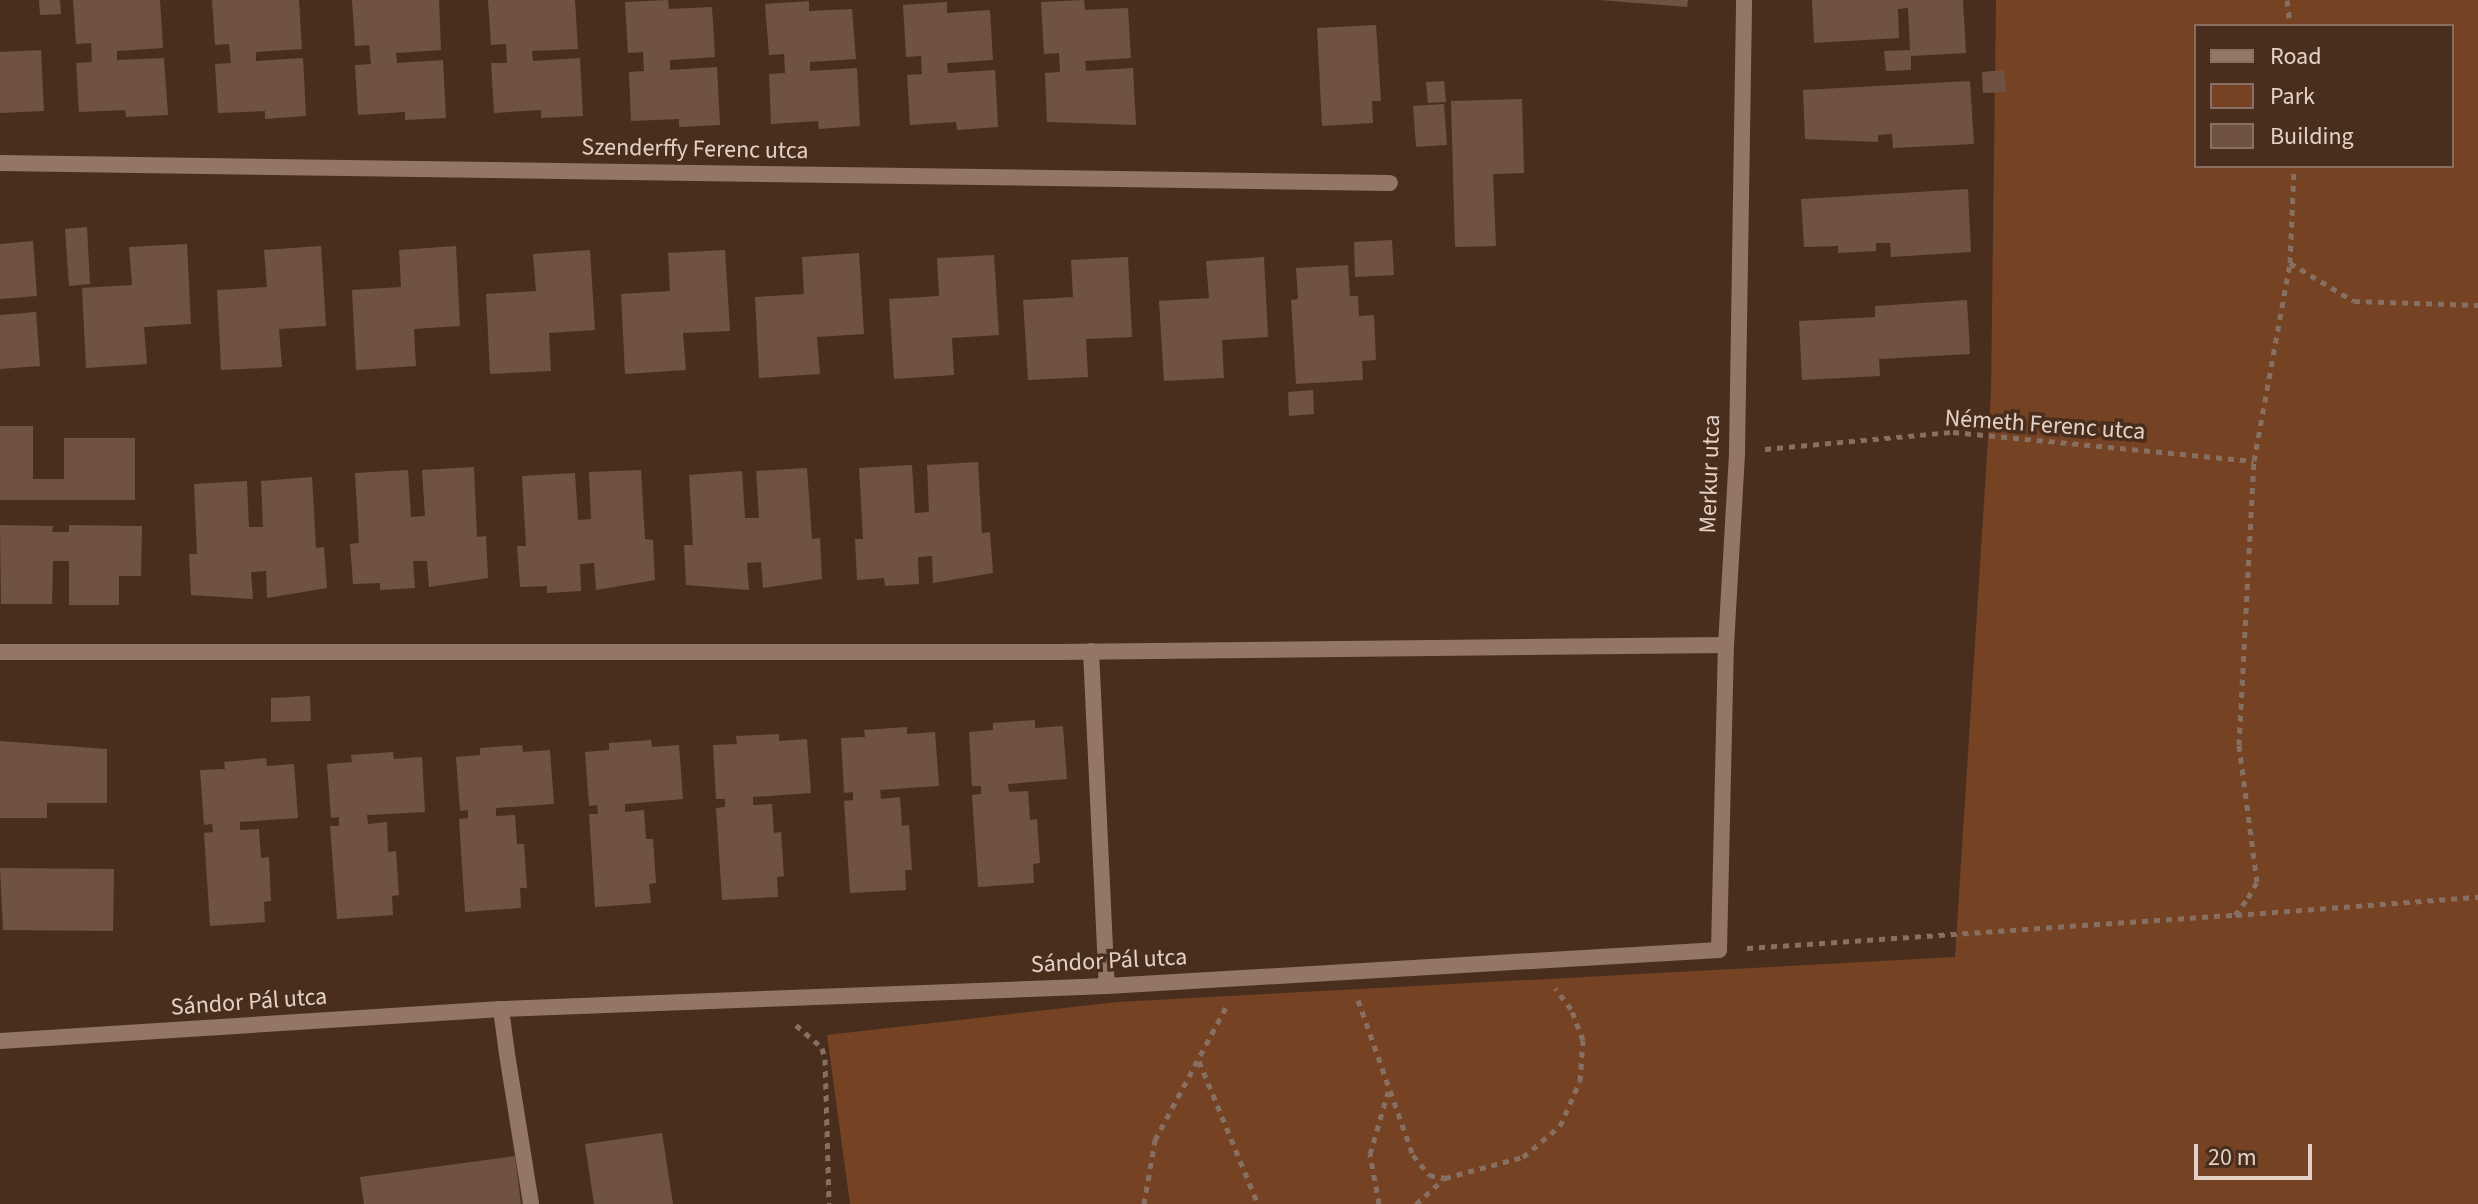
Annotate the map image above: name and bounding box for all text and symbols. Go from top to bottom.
legend [2194,24,2454,168]
text: Road [2270,39,2322,74]
text: Park [2270,79,2315,114]
text: Building [2270,119,2354,154]
street label: Szenderffy Ferenc utca [581,133,809,165]
street label: Németh Ferenc utca [1944,404,2146,446]
street label: Merkur utca [1694,414,1726,534]
street label: Sándor Pál utca [1030,943,1188,979]
street label: Sándor Pál utca [170,982,328,1022]
scale bar [2198,1128,2316,1178]
text: 20 m [2208,1140,2257,1175]

